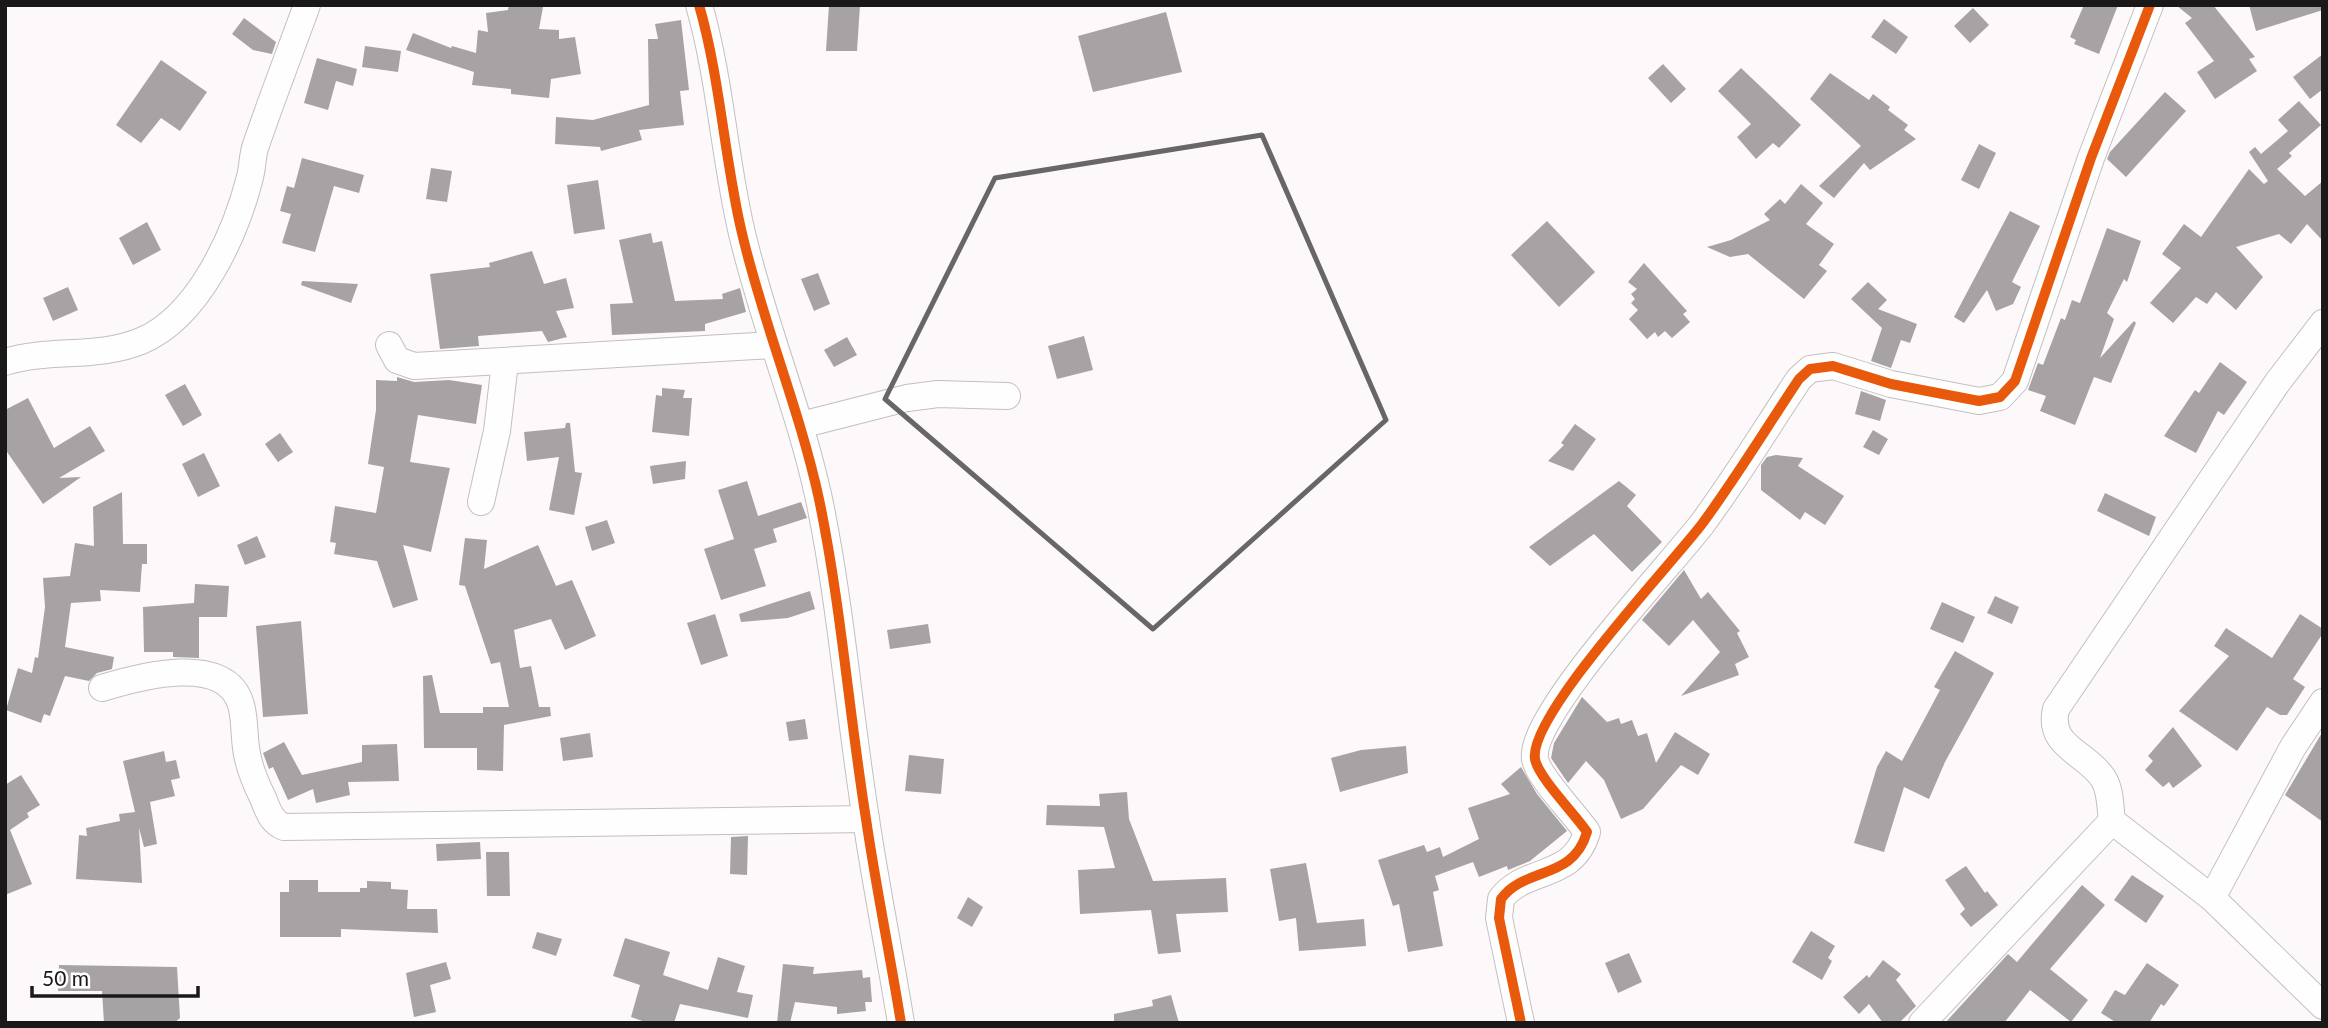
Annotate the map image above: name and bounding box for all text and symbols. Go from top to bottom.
scale bar [32,954,198,998]
text: 50 m [42,965,89,990]

